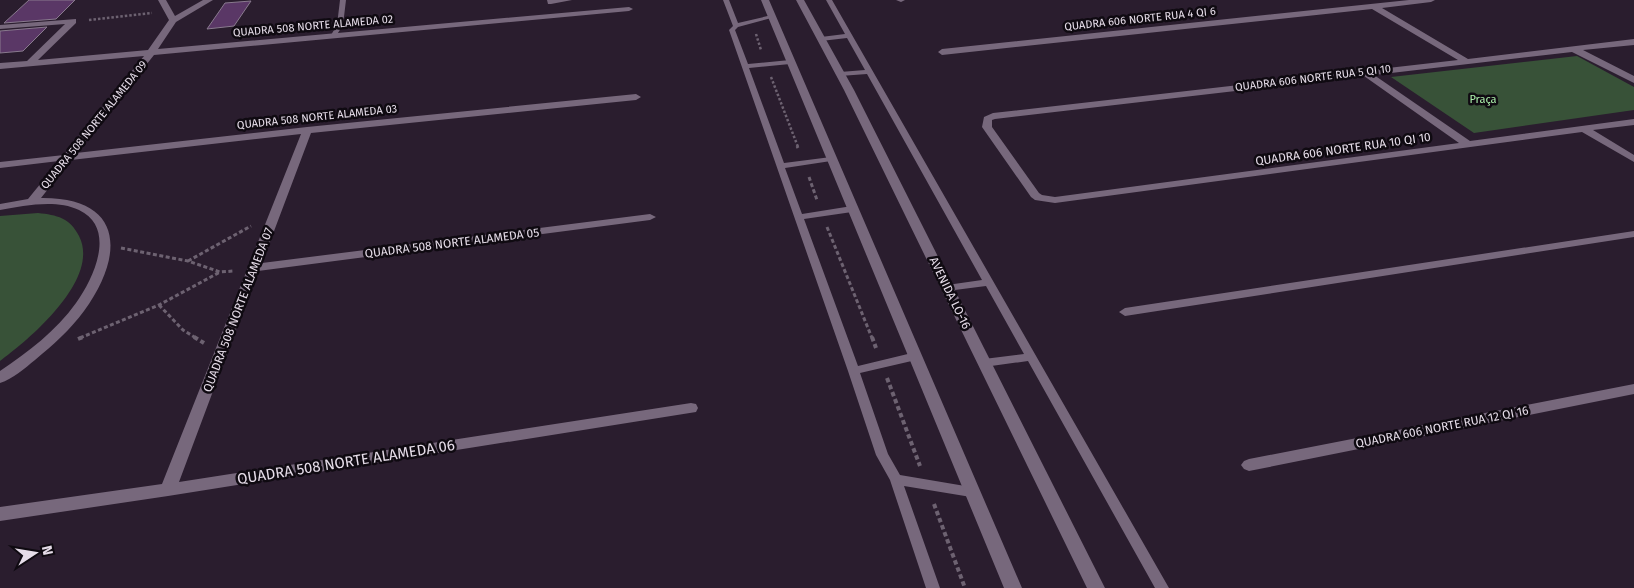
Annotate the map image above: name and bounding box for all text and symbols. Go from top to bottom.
street label: QUADRA 606 NORTE RUA 4 QI 6 [1064,5,1217,33]
street label: QUADRA 508 NORTE ALAMEDA 02 [232,13,394,39]
street label: QUADRA 508 NORTE ALAMEDA 09 [38,58,150,192]
street label: QUADRA 606 NORTE RUA 5 QI 10 [1234,62,1392,94]
park label: Praça [1469,93,1497,106]
street label: QUADRA 508 NORTE ALAMEDA 03 [236,102,398,132]
street label: QUADRA 606 NORTE RUA 10 QI 10 [1254,130,1432,168]
street label: QUADRA 508 NORTE ALAMEDA 05 [364,225,540,261]
street label: QUADRA 508 NORTE ALAMEDA 07 [200,226,276,394]
street label: AVENIDA LO-16 [926,255,974,331]
street label: QUADRA 606 NORTE RUA 12 QI 16 [1354,403,1530,451]
street label: QUADRA 508 NORTE ALAMEDA 06 [236,436,456,488]
north arrow [10,528,60,578]
text: N [38,544,57,557]

